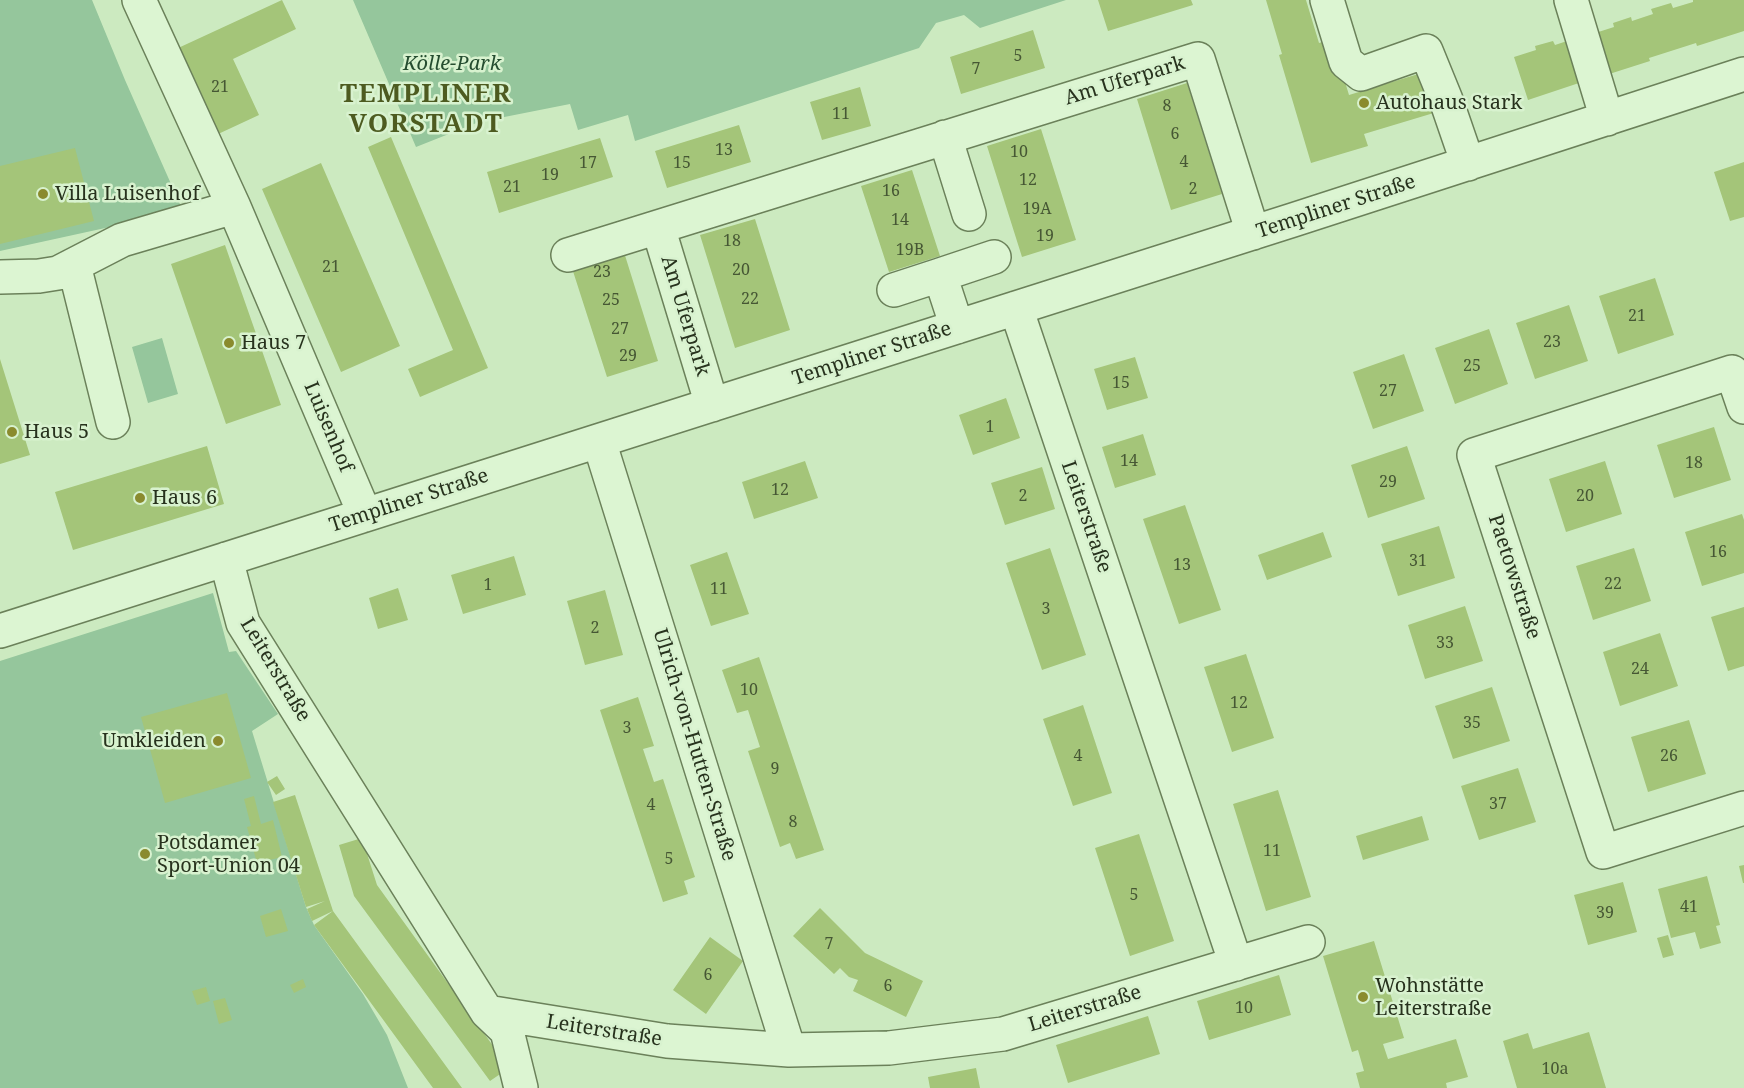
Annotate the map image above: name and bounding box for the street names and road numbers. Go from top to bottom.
street label: Am Uferpark [1062,51,1188,111]
street label: Templiner Straße [1253,170,1419,244]
street label: Am Uferpark [655,253,715,379]
street label: Templiner Straße [789,317,955,391]
street label: Luisenhof [298,378,358,476]
street label: Leiterstraße [1056,458,1116,576]
street label: Templiner Straße [326,464,492,538]
street label: Paetowstraße [1483,512,1545,642]
street label: Leiterstraße [235,614,315,726]
street label: Ulrich-von-Hutten-Straße [647,626,741,864]
street label: Leiterstraße [1026,980,1144,1038]
street label: Leiterstraße [544,1010,664,1052]

